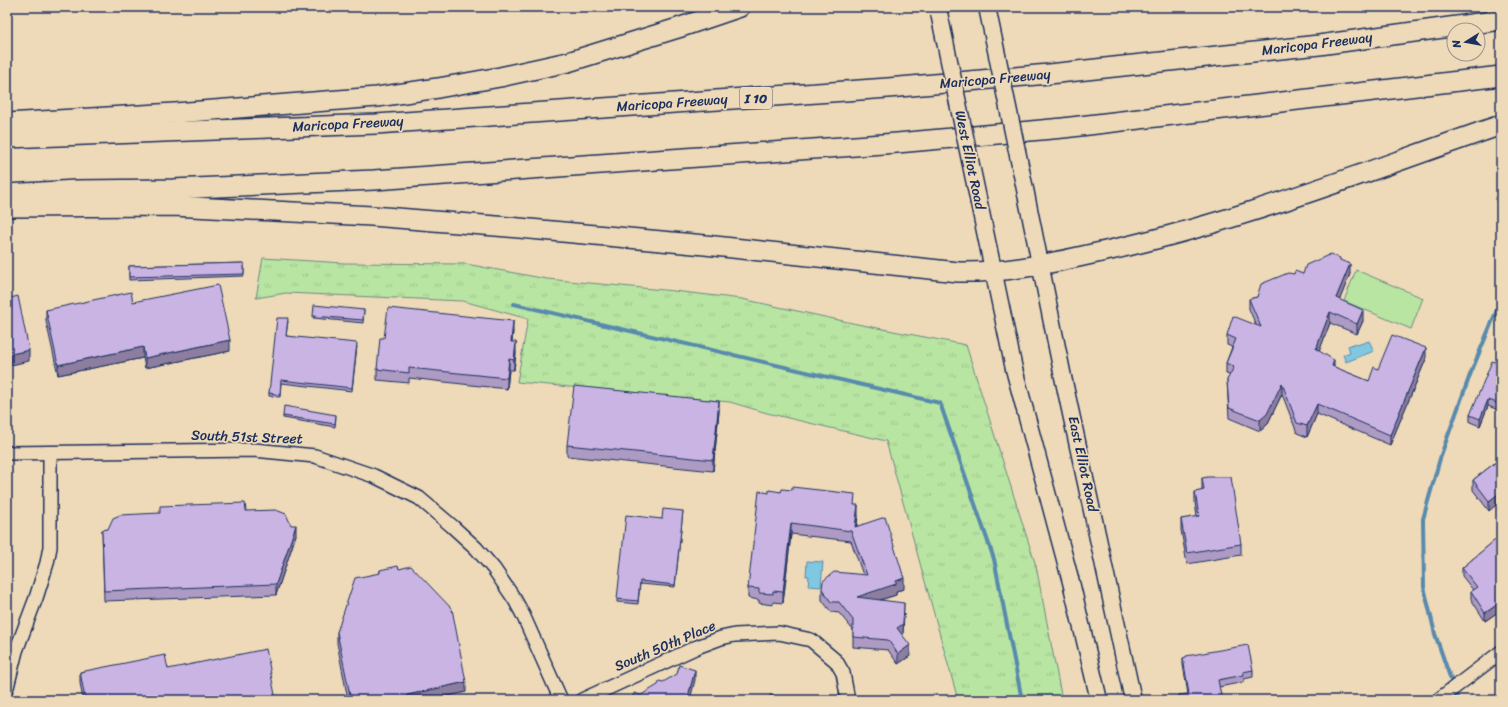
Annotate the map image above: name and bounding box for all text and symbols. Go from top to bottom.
north arrow [1446,22,1486,62]
street label: Maricopa Freeway [1260,25,1375,63]
text: N [1447,38,1467,50]
street label: Maricopa Freeway [939,62,1052,96]
street label: Maricopa Freeway [616,87,729,119]
road number: I 10 [740,87,772,109]
street label: West Elliot Road [947,108,993,213]
street label: Maricopa Freeway [292,109,405,139]
street label: East Elliot Road [1061,414,1106,516]
street label: South 51st Street [191,423,303,451]
street label: South 50th Place [610,613,720,679]

